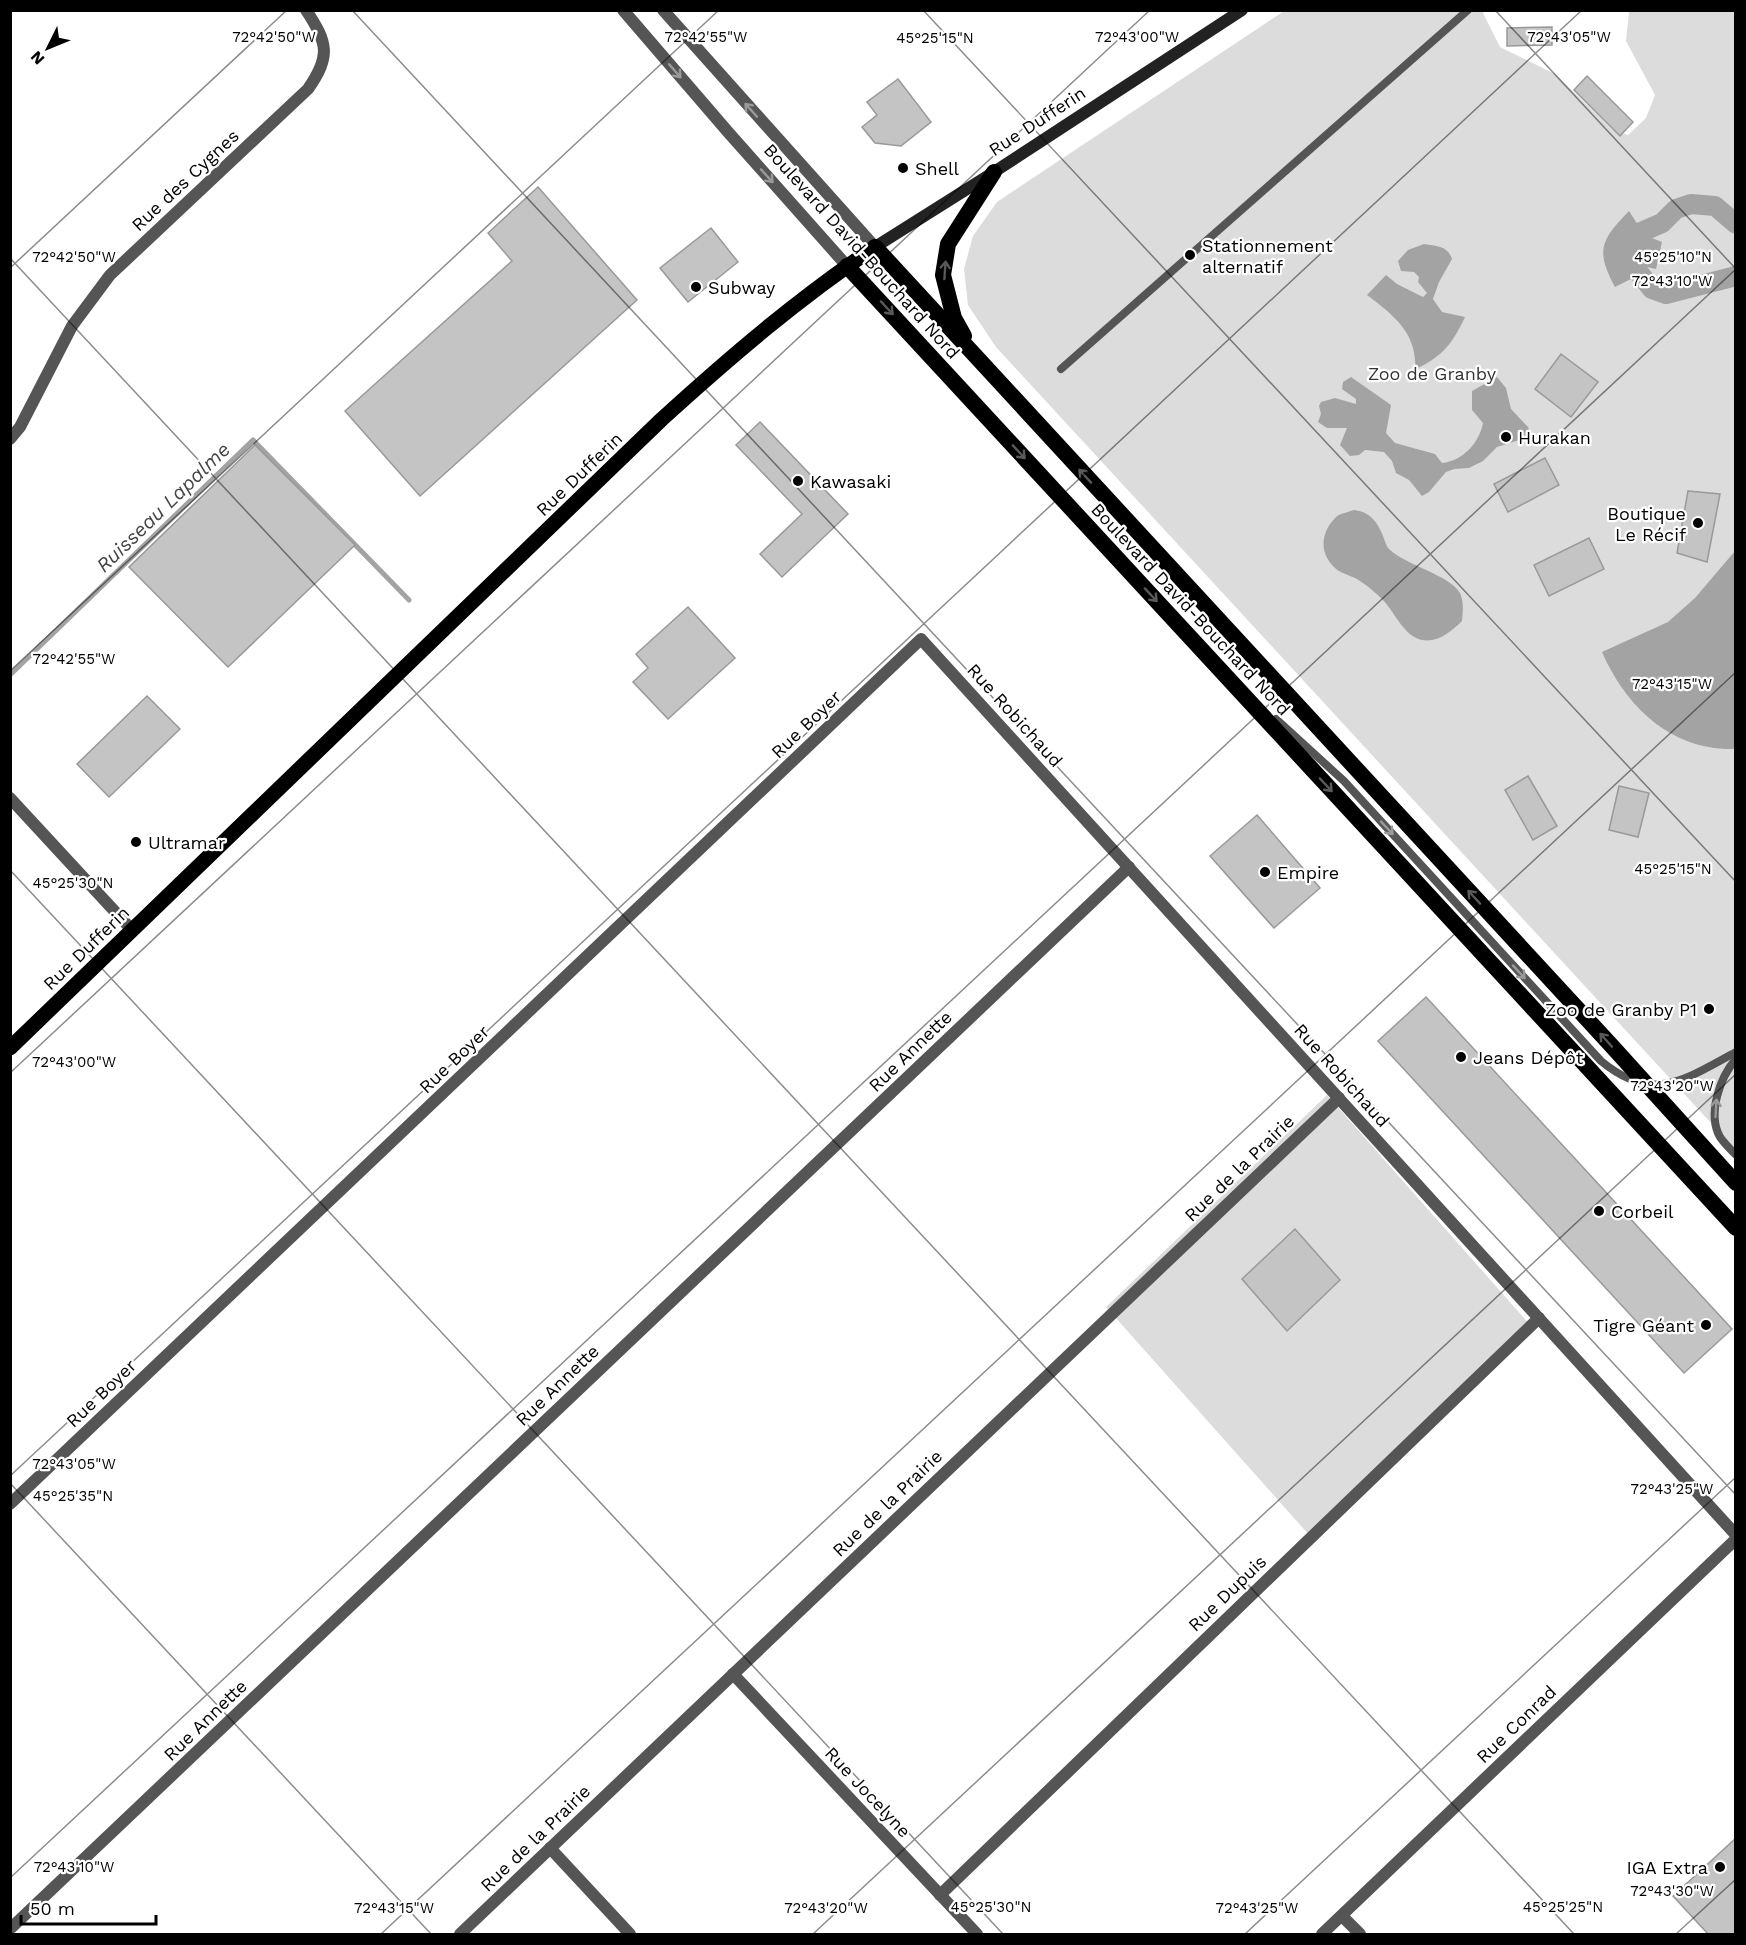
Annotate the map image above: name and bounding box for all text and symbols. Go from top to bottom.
north arrow [18,18,78,78]
text: 72°42'50"W [232,28,316,46]
text: 72°42'55"W [664,28,748,46]
text: 72°43'00"W [1095,28,1179,46]
text: 72°43'05"W [1527,28,1611,46]
text: 45°25'15"N [896,29,974,47]
text: N [26,47,48,69]
one-way arrow [668,63,682,78]
street label: Rue Dufferin [985,82,1089,160]
one-way arrow [744,103,758,118]
street label: Rue des Cygnes [127,125,243,235]
street label: Boulevard David-Bouchard Nord [760,139,964,363]
place label: Shell [915,158,960,179]
marker: Shell [896,161,910,175]
one-way arrow [760,168,774,183]
place label: Stationnement alternatif [1202,235,1333,277]
text: 72°42'50"W [32,248,116,266]
marker: Stationnement alternatif [1183,248,1197,262]
text: 45°25'10"N [1634,248,1712,266]
one-way arrow [940,261,951,280]
text: 72°43'10"W [1632,272,1712,290]
place label: Subway [708,277,776,298]
marker: Subway [689,280,703,294]
one-way arrow [880,301,895,316]
park label: Zoo de Granby [1368,363,1497,384]
place label: Hurakan [1518,427,1591,448]
street label: Rue Dufferin [532,428,626,520]
marker: Hurakan [1499,430,1513,444]
water label: Ruisseau Lapalme [91,437,235,577]
one-way arrow [1012,444,1026,459]
one-way arrow [1078,469,1092,484]
place label: Kawasaki [810,471,891,492]
marker: Kawasaki [791,474,805,488]
street label: Boulevard David-Bouchard Nord [1087,499,1295,719]
place label: Boutique Le Récif [1607,503,1686,545]
marker: Boutique Le Récif [1691,516,1705,530]
one-way arrow [1144,588,1159,603]
text: 72°42'55"W [32,650,116,668]
street label: Rue Robichaud [963,659,1067,771]
text: 72°43'15"W [1632,675,1712,693]
street label: Rue Boyer [767,686,845,762]
one-way arrow [1319,777,1333,792]
one-way arrow [1380,820,1394,835]
place label: Ultramar [148,832,225,853]
marker: Ultramar [129,835,143,849]
text: 45°25'15"N [1634,860,1712,878]
place label: Empire [1277,862,1339,883]
marker: Empire [1258,865,1272,879]
text: 45°25'30"N [33,874,113,892]
one-way arrow [1467,890,1481,905]
street label: Rue Dufferin [39,902,133,994]
one-way arrow [1512,964,1526,979]
place label: Zoo de Granby P1 [1545,999,1697,1020]
marker: Zoo de Granby P1 [1702,1002,1716,1016]
street label: Rue Annette [864,1006,956,1096]
street label: Rue Robichaud [1290,1019,1394,1131]
street label: Rue Boyer [415,1021,493,1097]
one-way arrow [1599,1033,1613,1048]
place label: Jeans Dépôt [1473,1047,1584,1068]
marker: Jeans Dépôt [1454,1050,1468,1064]
text: 72°43'00"W [32,1053,116,1071]
text: 72°43'20"W [1630,1077,1714,1095]
one-way arrow [1711,1098,1722,1118]
street label: Rue de la Prairie [1180,1110,1298,1226]
place label: Corbeil [1611,1201,1674,1222]
marker: Corbeil [1592,1204,1606,1218]
place label: Tigre Géant [1593,1315,1694,1336]
marker: Tigre Géant [1699,1318,1713,1332]
street label: Rue Annette [511,1340,603,1430]
street label: Rue Boyer [62,1355,140,1431]
street label: Rue de la Prairie [828,1445,946,1561]
text: 72°43'05"W [32,1455,116,1473]
text: 72°43'25"W [1630,1480,1714,1498]
text: 45°25'35"N [33,1487,113,1505]
street label: Rue Dupuis [1184,1551,1270,1635]
street label: Rue Annette [159,1675,251,1765]
street label: Rue Conrad [1472,1681,1560,1767]
street label: Rue Jocelyne [821,1742,915,1842]
street label: Rue de la Prairie [476,1780,594,1896]
place label: IGA Extra [1626,1857,1708,1878]
text: 72°43'10"W [34,1858,114,1876]
marker: IGA Extra [1713,1860,1727,1874]
text: 72°43'30"W [1630,1882,1714,1900]
scale bar [21,1888,156,1926]
text: 50 m [30,1898,75,1919]
text: 45°25'30"N [951,1898,1031,1916]
text: 45°25'25"N [1523,1898,1603,1916]
text: 72°43'15"W [354,1899,434,1917]
text: 72°43'20"W [784,1899,868,1917]
text: 72°43'25"W [1215,1899,1299,1917]

